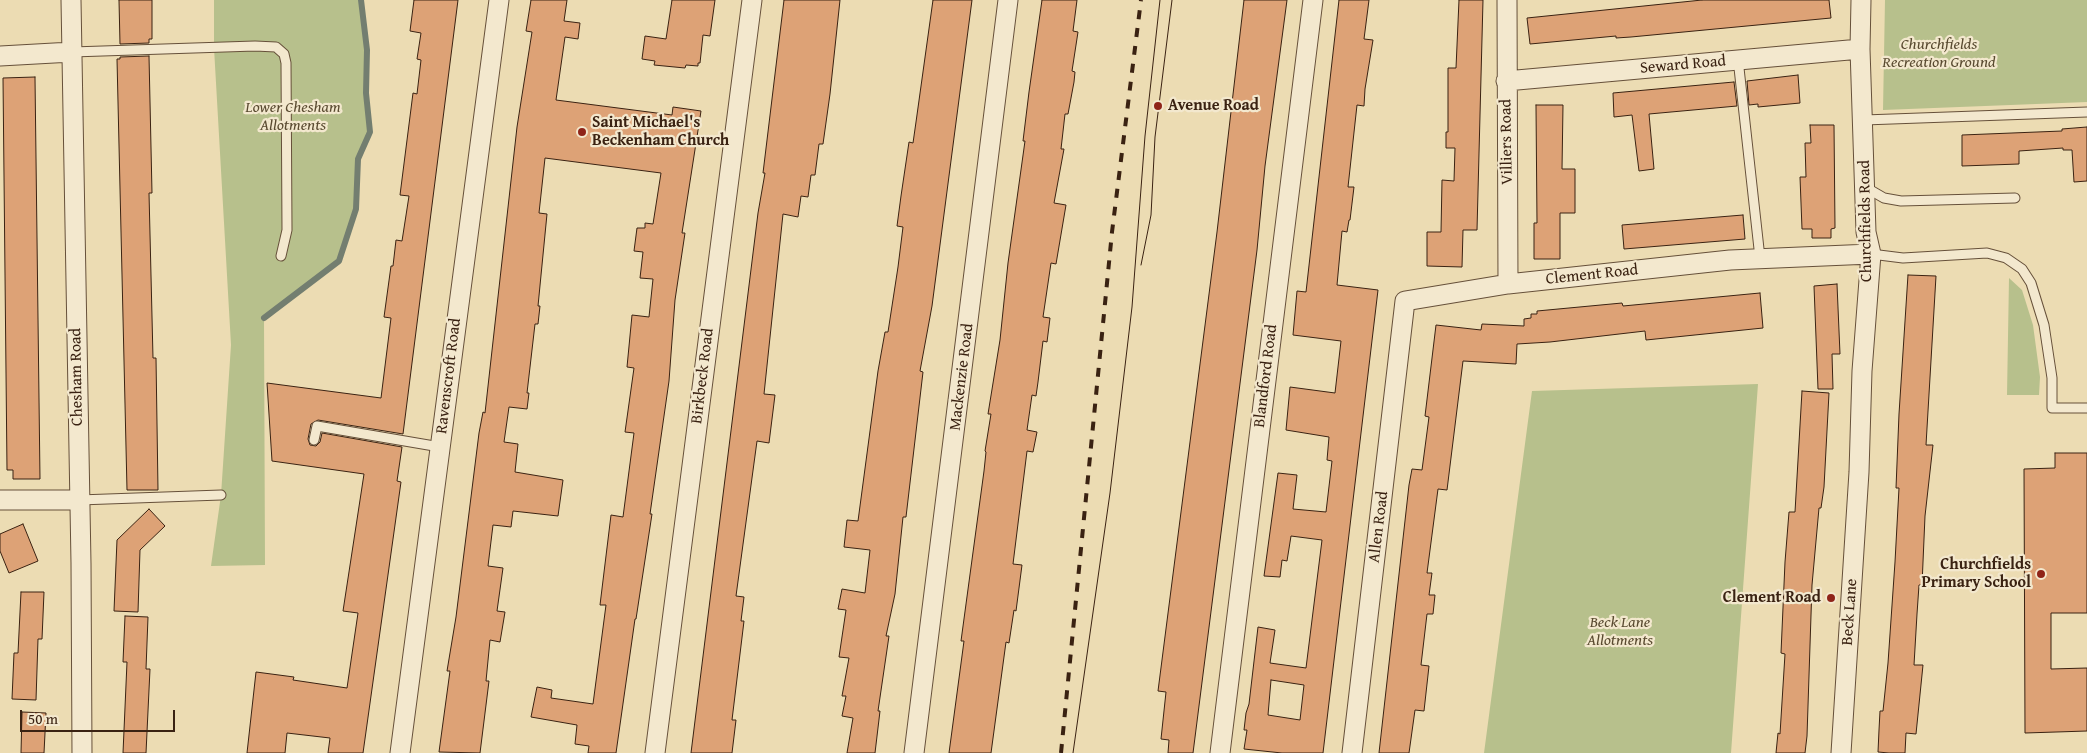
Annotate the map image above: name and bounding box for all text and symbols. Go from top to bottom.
park label: Churchfields Recreation Ground [1882,35,1996,73]
street label: Seward Road [1639,52,1727,78]
place label: Avenue Road [1168,96,1259,116]
park label: Lower Chesham Allotments [245,98,341,136]
street label: Villiers Road [1497,99,1517,185]
marker: Avenue Road [1152,100,1164,112]
place label: Saint Michael's Beckenham Church [592,113,729,151]
marker: Saint Michael's Beckenham Church [576,126,588,138]
street label: Churchfields Road [1855,160,1877,282]
street label: Clement Road [1545,261,1639,289]
street label: Ravenscroft Road [432,317,466,435]
street label: Mackenzie Road [946,322,978,432]
street label: Blandford Road [1250,323,1282,429]
street label: Birkbeck Road [688,327,718,425]
street label: Chesham Road [67,328,87,426]
street label: Allen Road [1365,490,1393,564]
place label: Churchfields Primary School [1921,555,2031,593]
marker: Churchfields Primary School [2035,568,2047,580]
street label: Beck Lane [1838,578,1862,646]
place label: Clement Road [1723,588,1821,608]
marker: Clement Road [1825,592,1837,604]
park label: Beck Lane Allotments [1587,613,1653,651]
scale bar [22,700,178,732]
text: 50 m [28,708,58,729]

